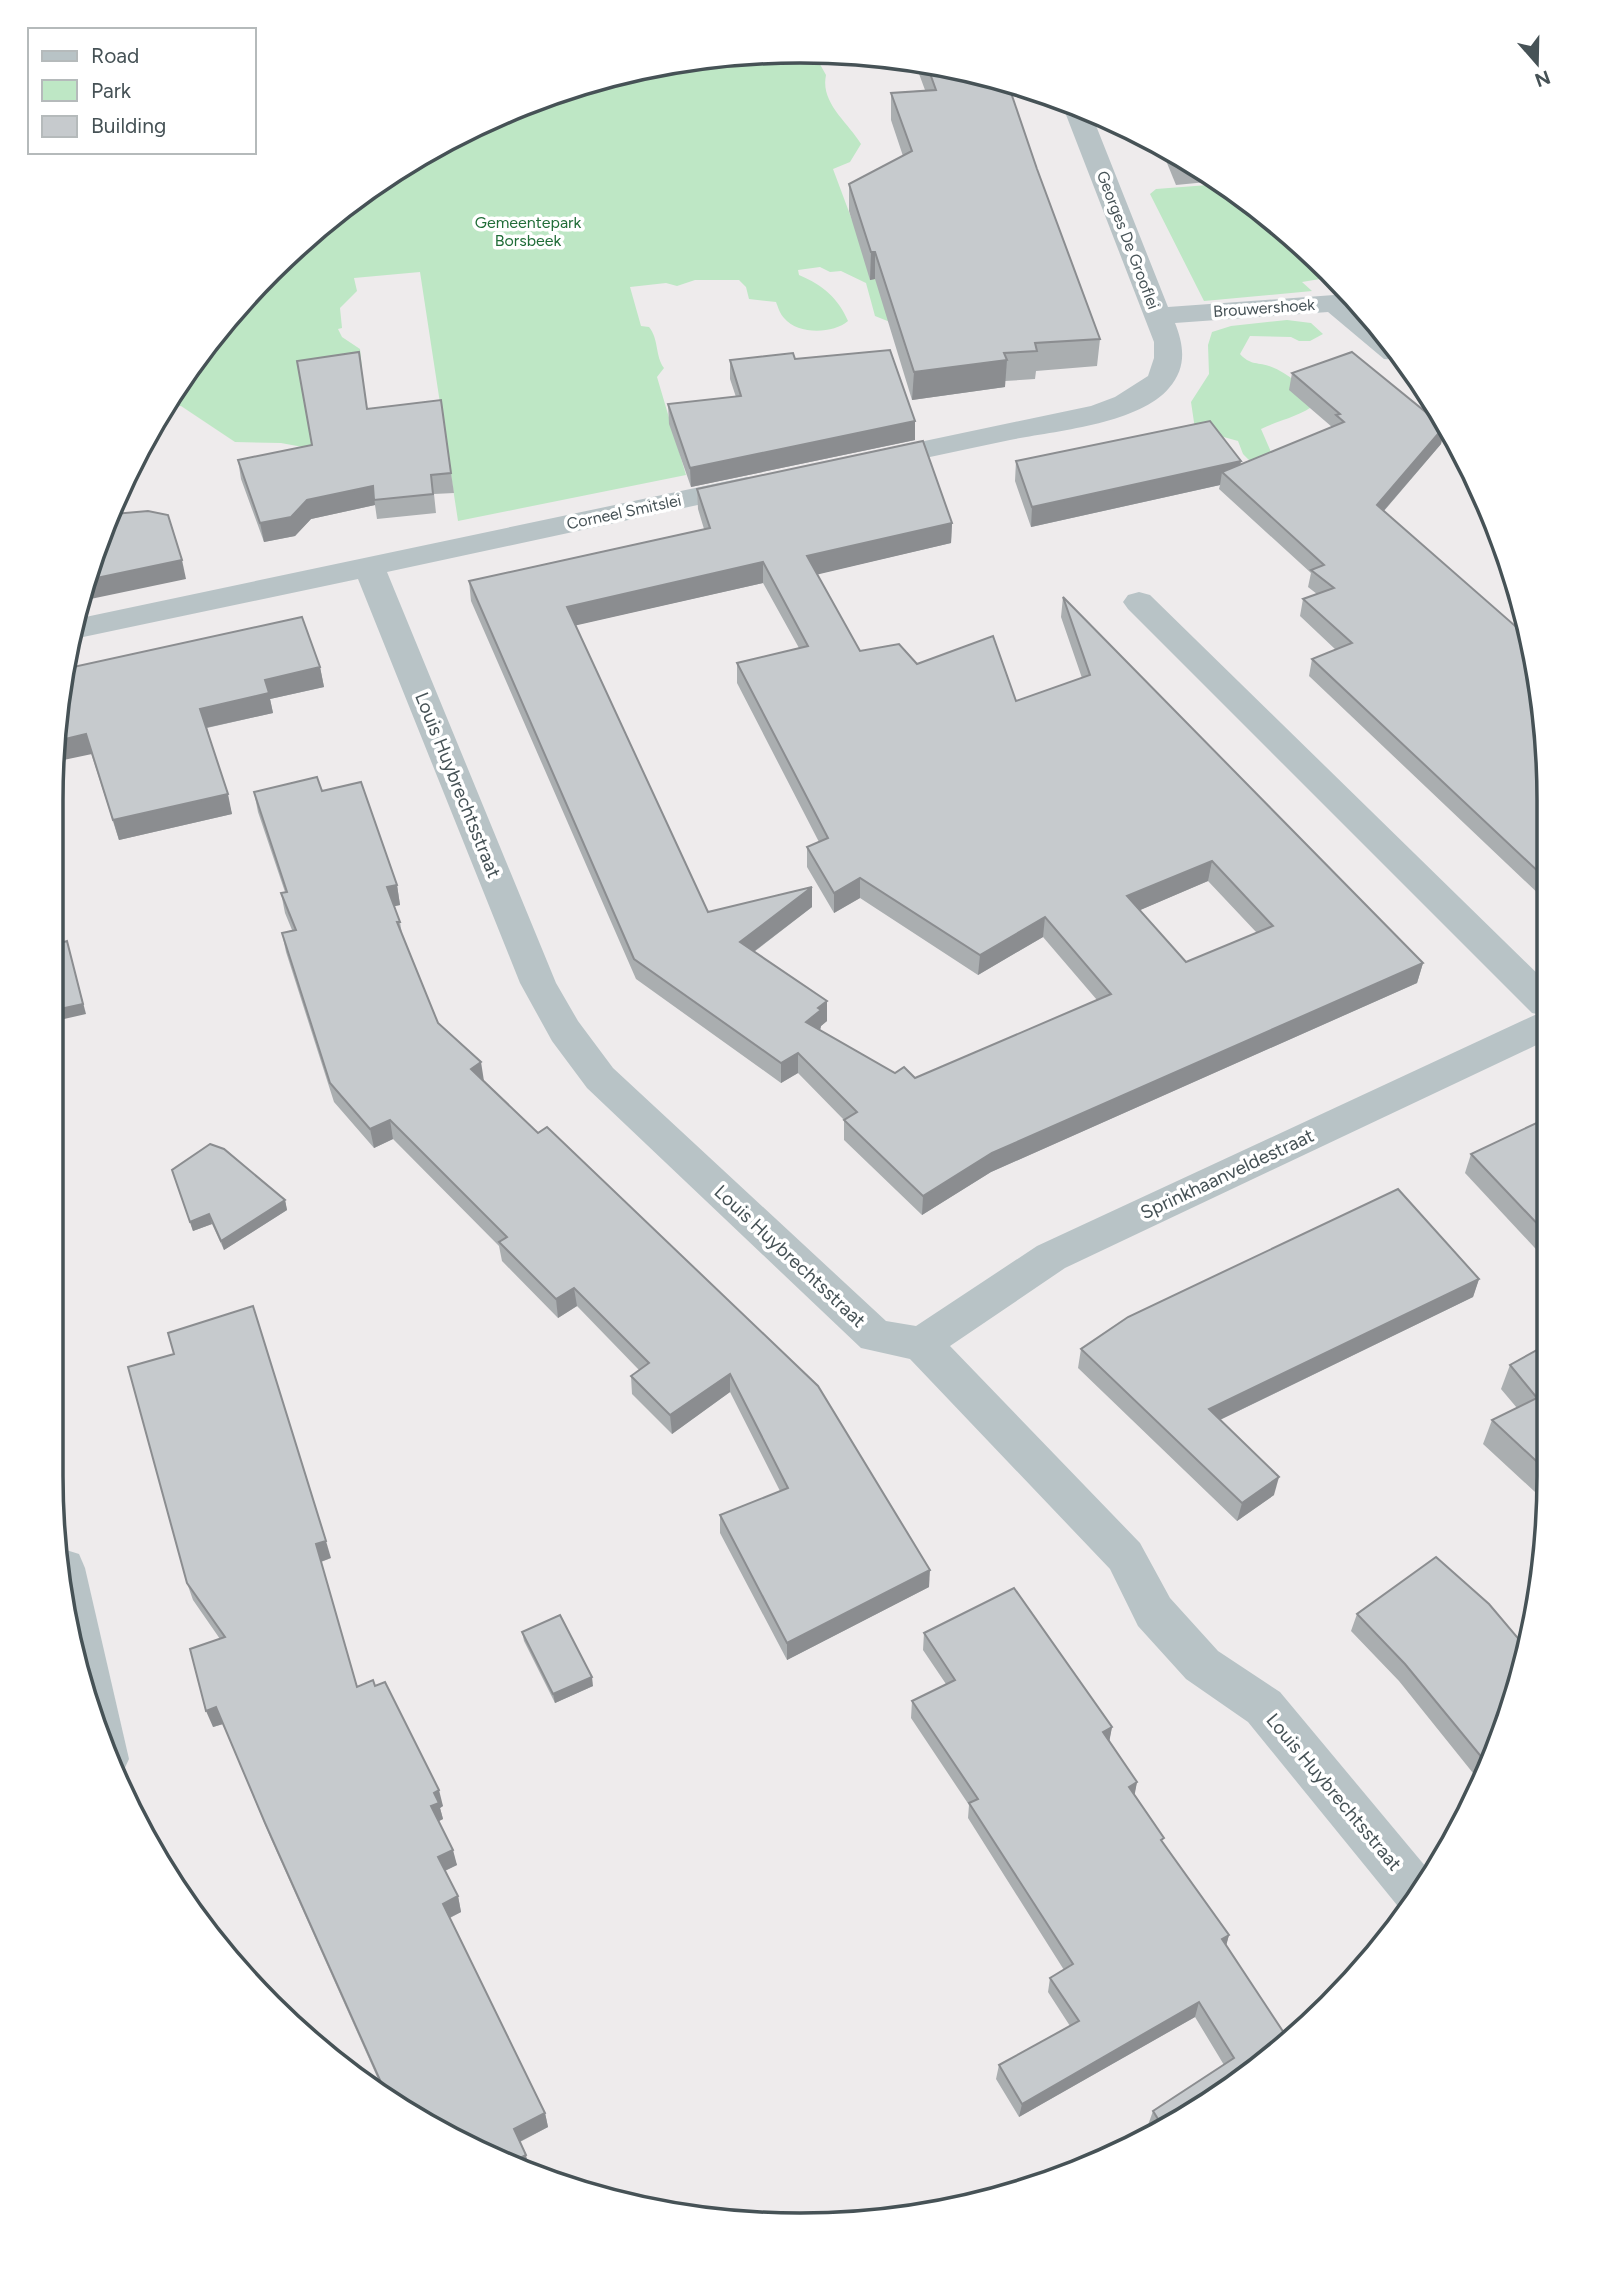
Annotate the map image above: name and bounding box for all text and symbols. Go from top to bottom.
legend [28,28,256,154]
north arrow [1502,28,1572,98]
text: Road [91,43,139,68]
text: N [1532,65,1553,92]
text: Park [91,78,132,103]
text: Building [91,113,166,138]
street label: Georges De Grooflei [1093,168,1163,312]
park label: Gemeentepark Borsbeek [475,213,581,250]
street label: Brouwershoek [1212,295,1316,321]
street label: Corneel Smitslei [565,491,683,533]
street label: Louis Huybrechtsstraat [410,689,506,881]
street label: Sprinkhaanveldestraat [1137,1124,1317,1224]
street label: Louis Huybrechtsstraat [710,1180,870,1332]
street label: Louis Huybrechtsstraat [1261,1709,1407,1875]

